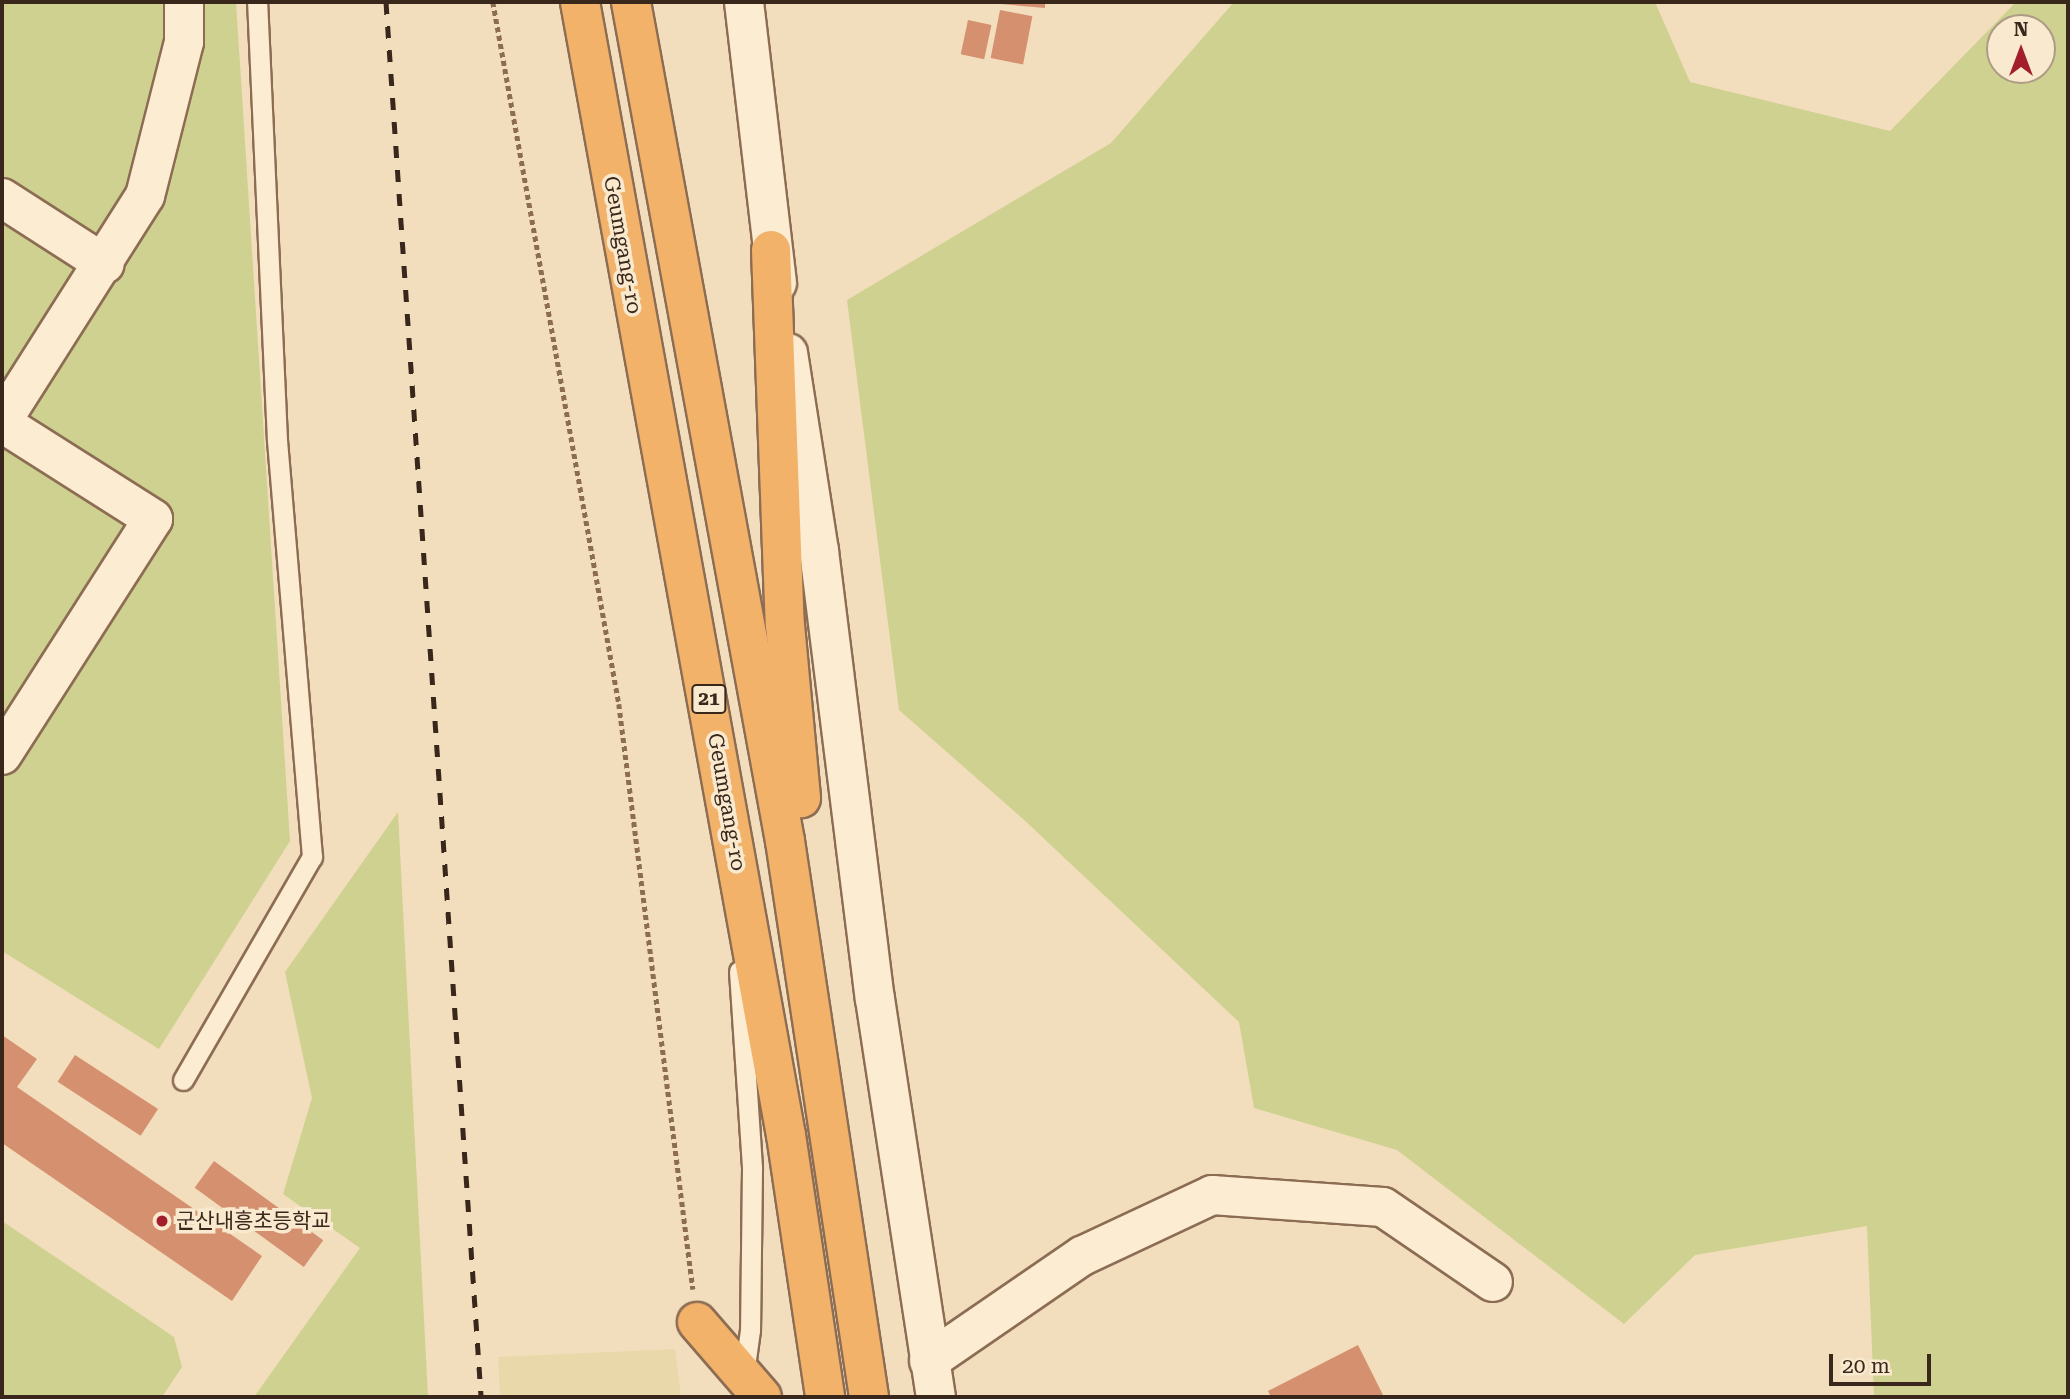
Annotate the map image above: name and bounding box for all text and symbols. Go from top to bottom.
north arrow [1986,14,2056,84]
text: N [2014,18,2028,41]
street label: Geumgang-ro [598,174,648,316]
road number: 21 [690,684,728,714]
street label: Geumgang-ro [702,731,752,873]
place label: 군산내흥초등학교 [176,1208,331,1234]
marker: 군산내흥초등학교 [154,1213,170,1229]
scale bar [1832,1340,1934,1384]
text: 20 m [1842,1354,1890,1378]

